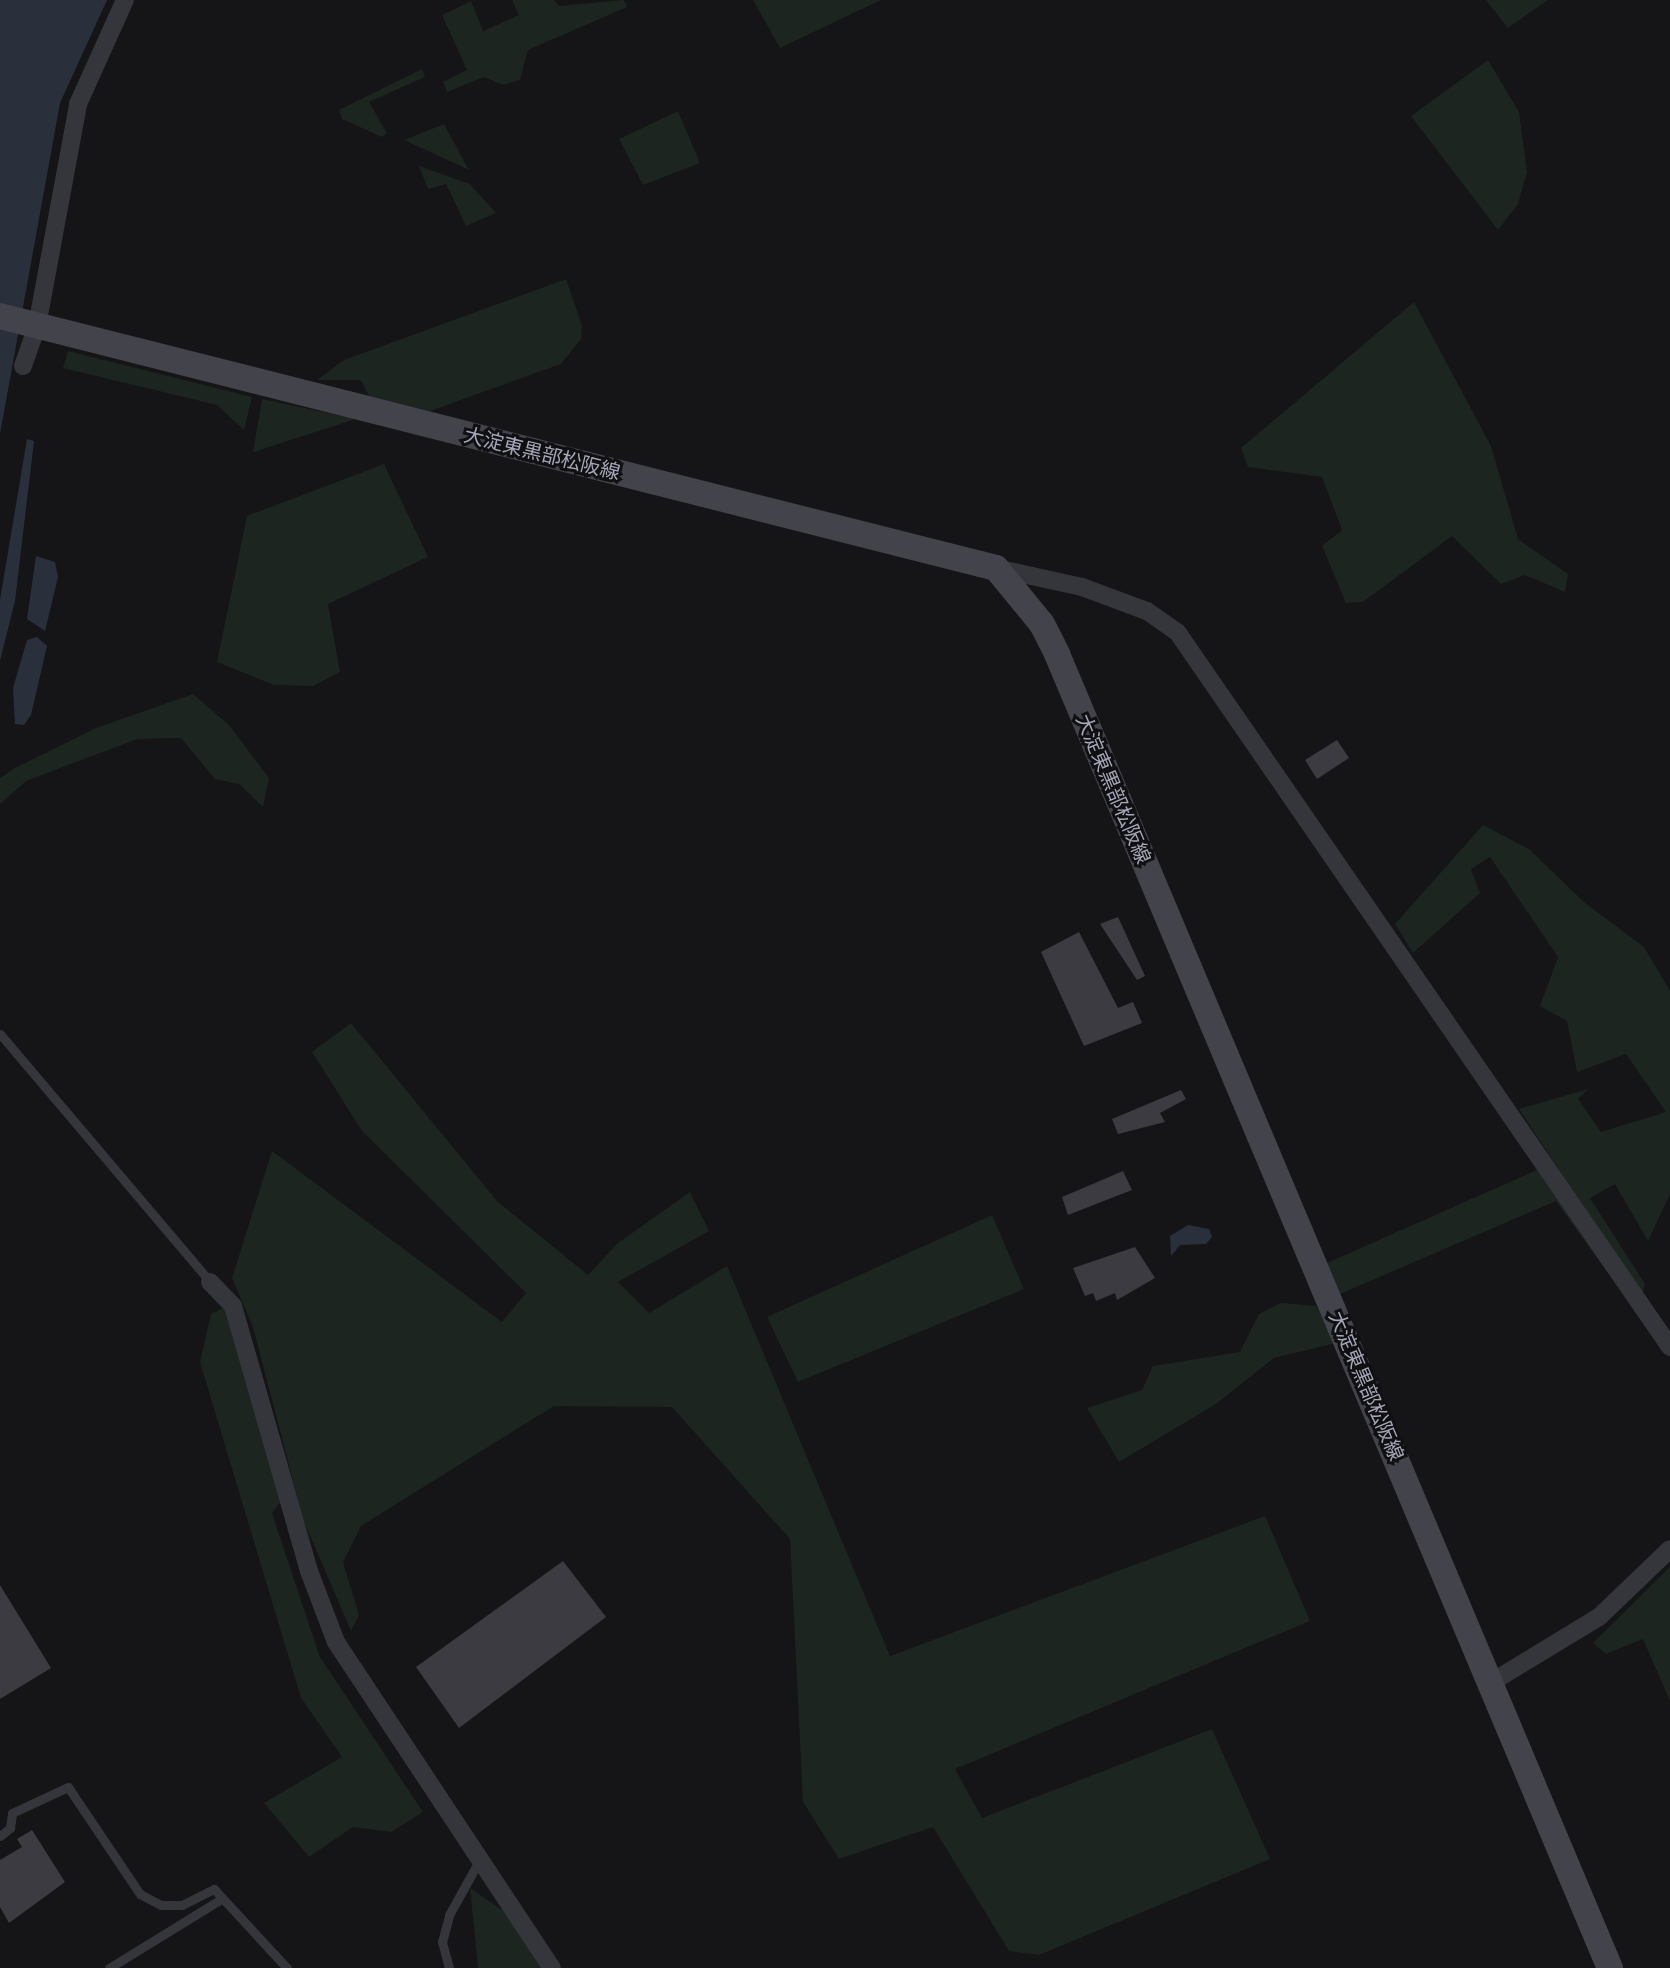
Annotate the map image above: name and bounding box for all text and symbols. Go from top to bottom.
street label: 大淀東黒部松阪線 [461,423,623,485]
street label: 大淀東黒部松阪線 [1071,711,1155,867]
street label: 大淀東黒部松阪線 [1324,1308,1408,1464]

